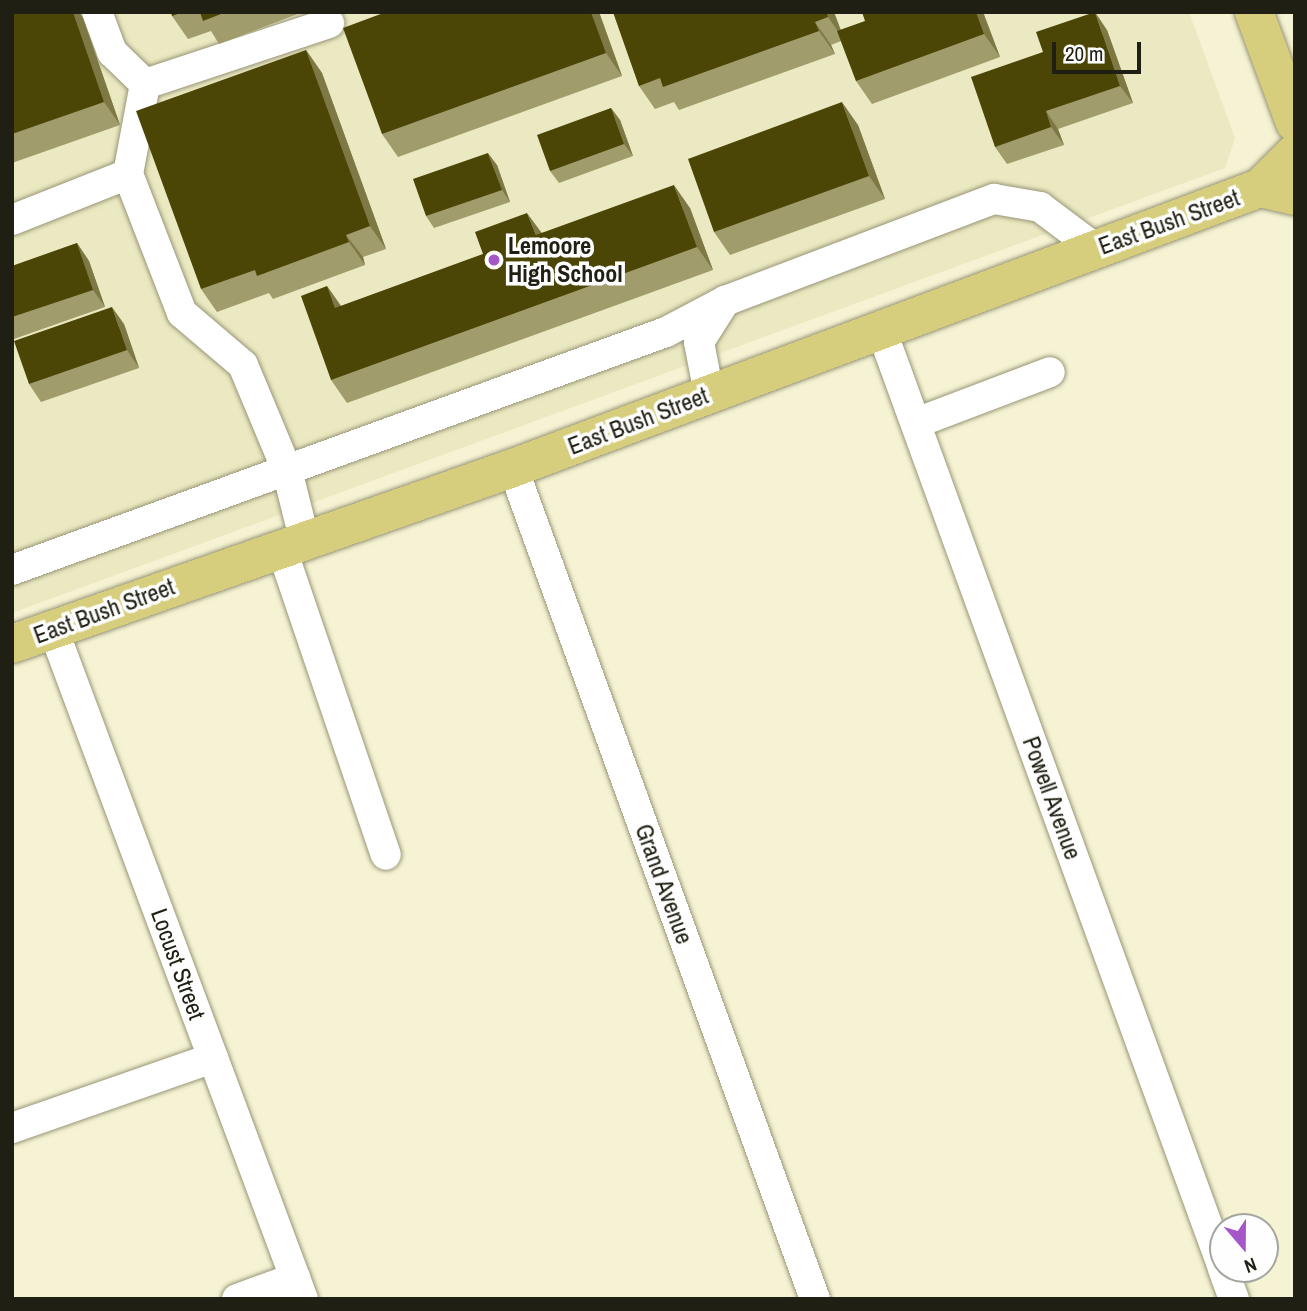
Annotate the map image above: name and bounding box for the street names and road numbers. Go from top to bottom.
street label: East Bush Street [1095,183,1243,261]
street label: East Bush Street [564,381,712,461]
street label: East Bush Street [30,572,178,650]
street label: Powell Avenue [1016,732,1088,864]
street label: Grand Avenue [629,820,699,948]
street label: Locust Street [145,905,211,1023]

